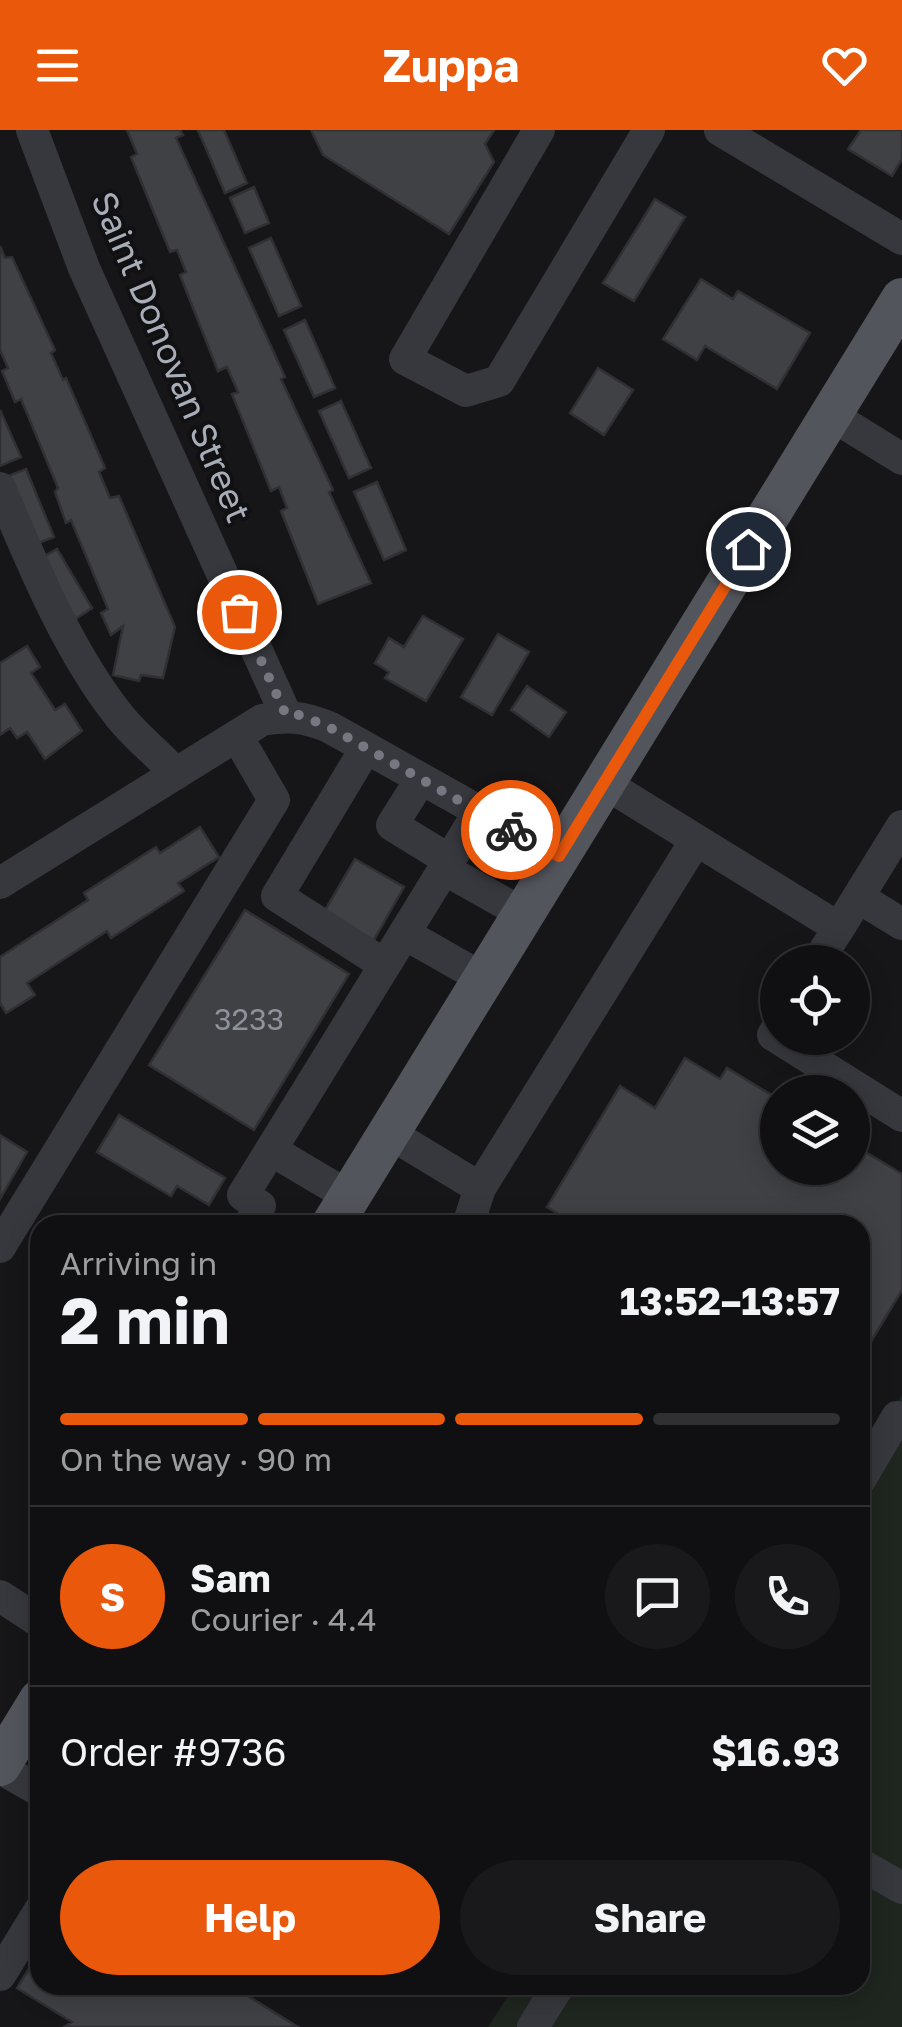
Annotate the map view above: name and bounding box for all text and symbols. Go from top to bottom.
icon: menu [30,38,85,93]
text: Zuppa [383,38,519,92]
icon: heart [817,38,872,93]
street label: Saint Donovan Street [83,185,261,528]
pin [706,507,791,592]
icon: home [721,522,776,577]
pin [197,570,282,655]
icon: bag [212,585,267,640]
courier [461,780,561,880]
icon: bike [484,803,539,858]
map controls [760,945,870,1185]
button: locate [760,945,870,1055]
house number: 3233 [214,1001,284,1037]
button: layers [760,1075,870,1185]
text: Arriving in [60,1244,217,1282]
text: 13:52–13:57 [620,1278,840,1323]
text: 2 min [60,1280,230,1358]
text: On the way · 90 m [60,1440,332,1478]
button: chat [605,1544,710,1649]
button: phone [735,1544,840,1649]
text: Sam [190,1555,271,1600]
text: S [100,1574,125,1619]
text: Courier · 4.4 [190,1600,377,1638]
text: Order #9736 [60,1729,286,1774]
text: $16.93 [711,1729,840,1774]
button: Help [60,1860,440,1975]
button: Share [460,1860,840,1975]

